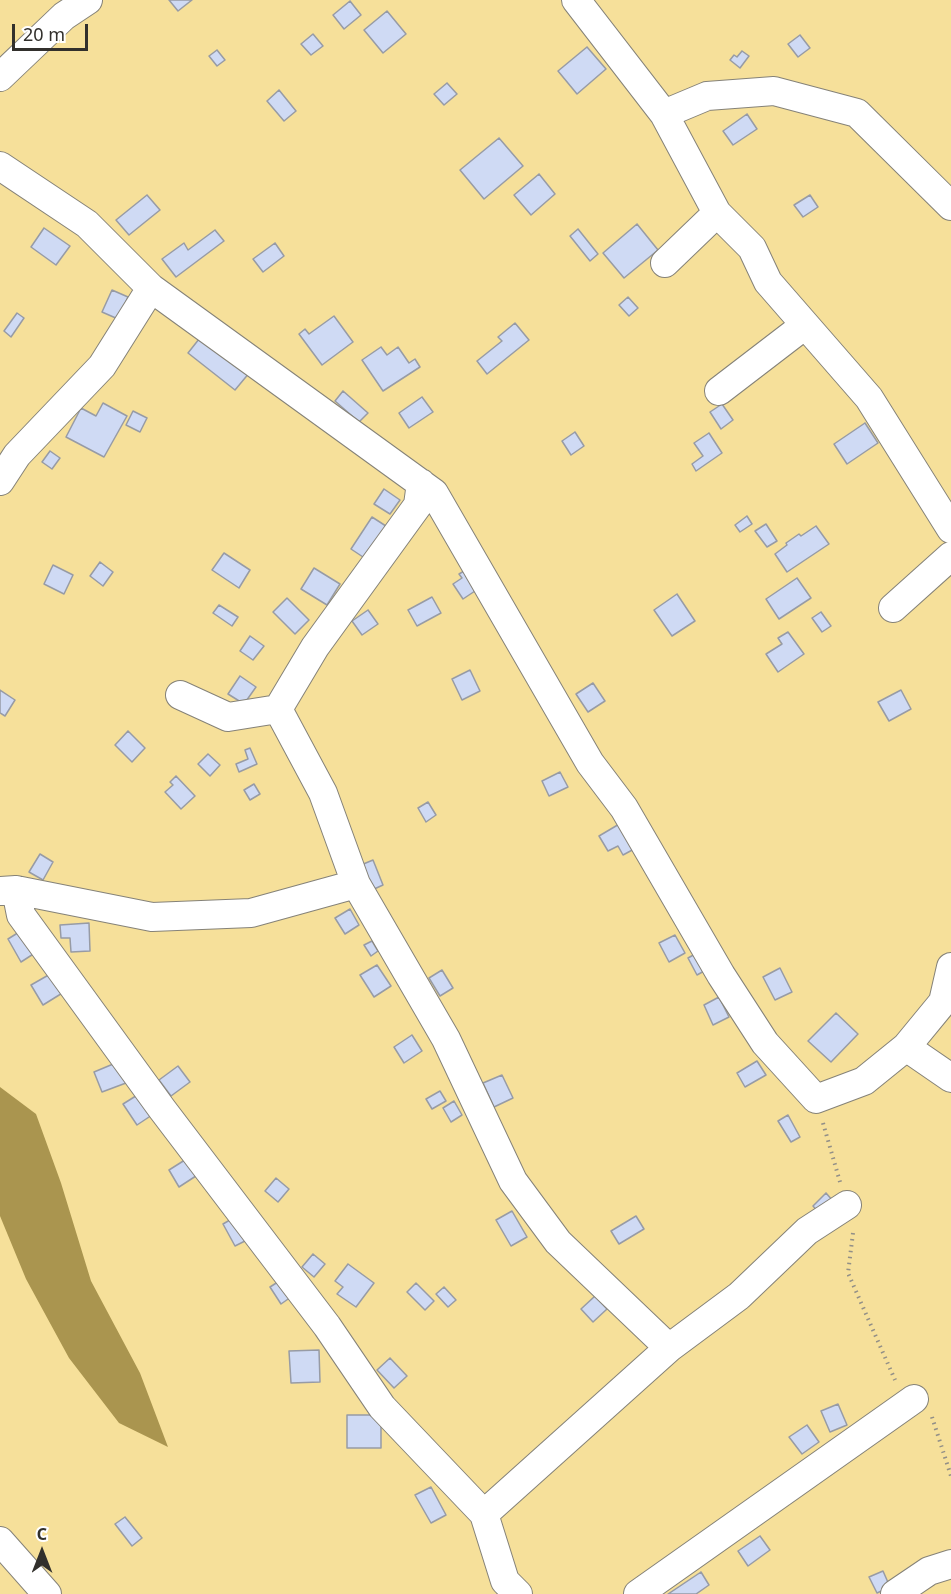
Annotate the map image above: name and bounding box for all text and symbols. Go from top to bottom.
scale bar [15,12,92,50]
text: 20 m [23,22,65,46]
north arrow [12,1522,72,1582]
text: С [37,1523,47,1545]

